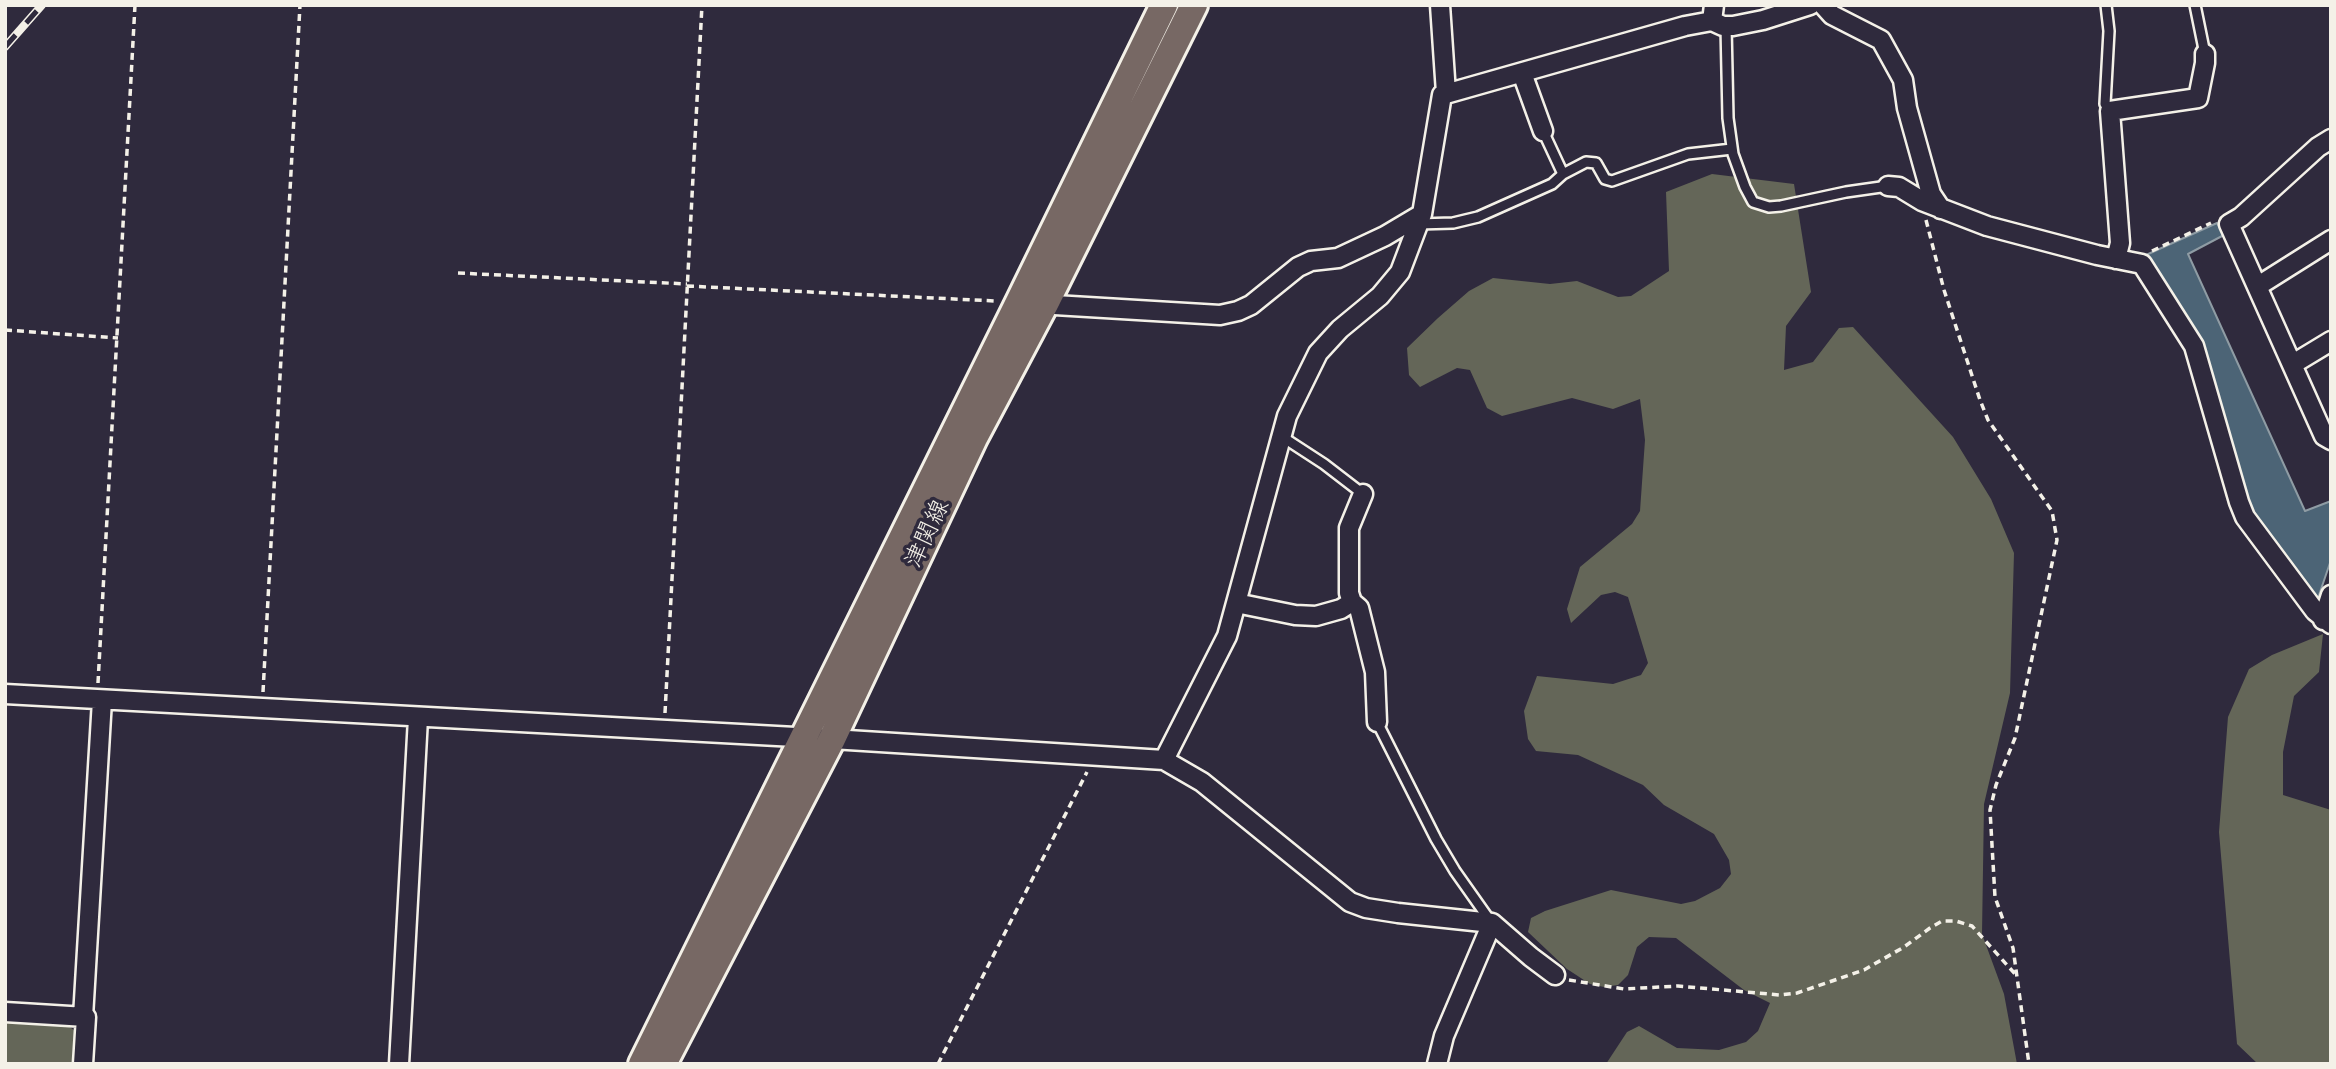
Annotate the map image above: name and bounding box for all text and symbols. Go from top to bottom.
street label: 津関線 [900,495,956,573]

